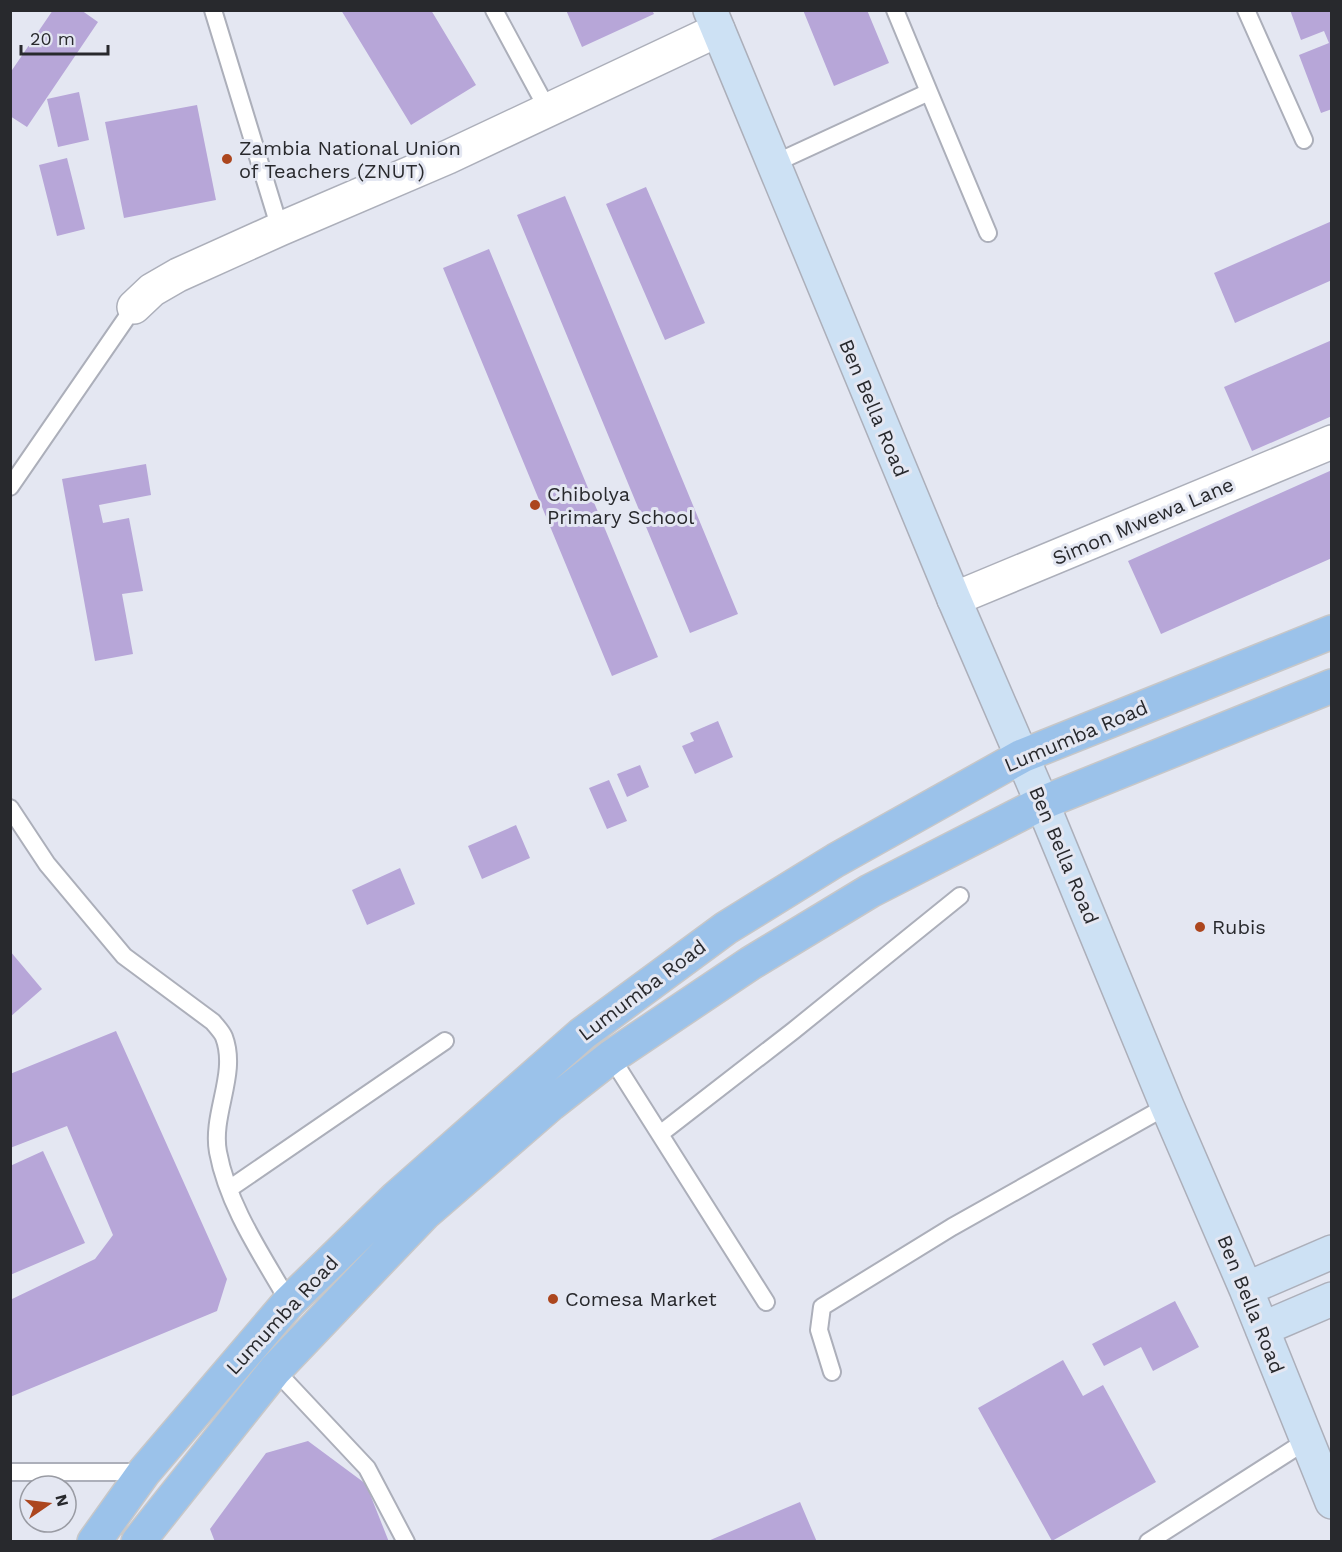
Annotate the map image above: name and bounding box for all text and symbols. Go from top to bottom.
scale bar [21,18,108,56]
text: 20 m [30,28,75,49]
place label: Zambia National Union of Teachers (ZNUT) [239,136,461,183]
marker: Zambia National Union of Teachers (ZNUT) [220,152,234,166]
street label: Ben Bella Road [834,336,914,480]
street label: Simon Mwewa Lane [1049,472,1237,570]
place label: Chibolya Primary School [547,482,694,529]
marker: Chibolya Primary School [528,498,542,512]
street label: Lumumba Road [1001,695,1151,777]
street label: Ben Bella Road [1024,783,1104,927]
place label: Rubis [1212,915,1266,939]
marker: Rubis [1193,920,1207,934]
street label: Lumumba Road [573,934,711,1046]
street label: Ben Bella Road [1212,1231,1290,1377]
street label: Lumumba Road [221,1251,343,1379]
place label: Comesa Market [565,1287,717,1311]
marker: Comesa Market [546,1292,560,1306]
north arrow [18,1474,78,1534]
text: N [51,1492,73,1509]

